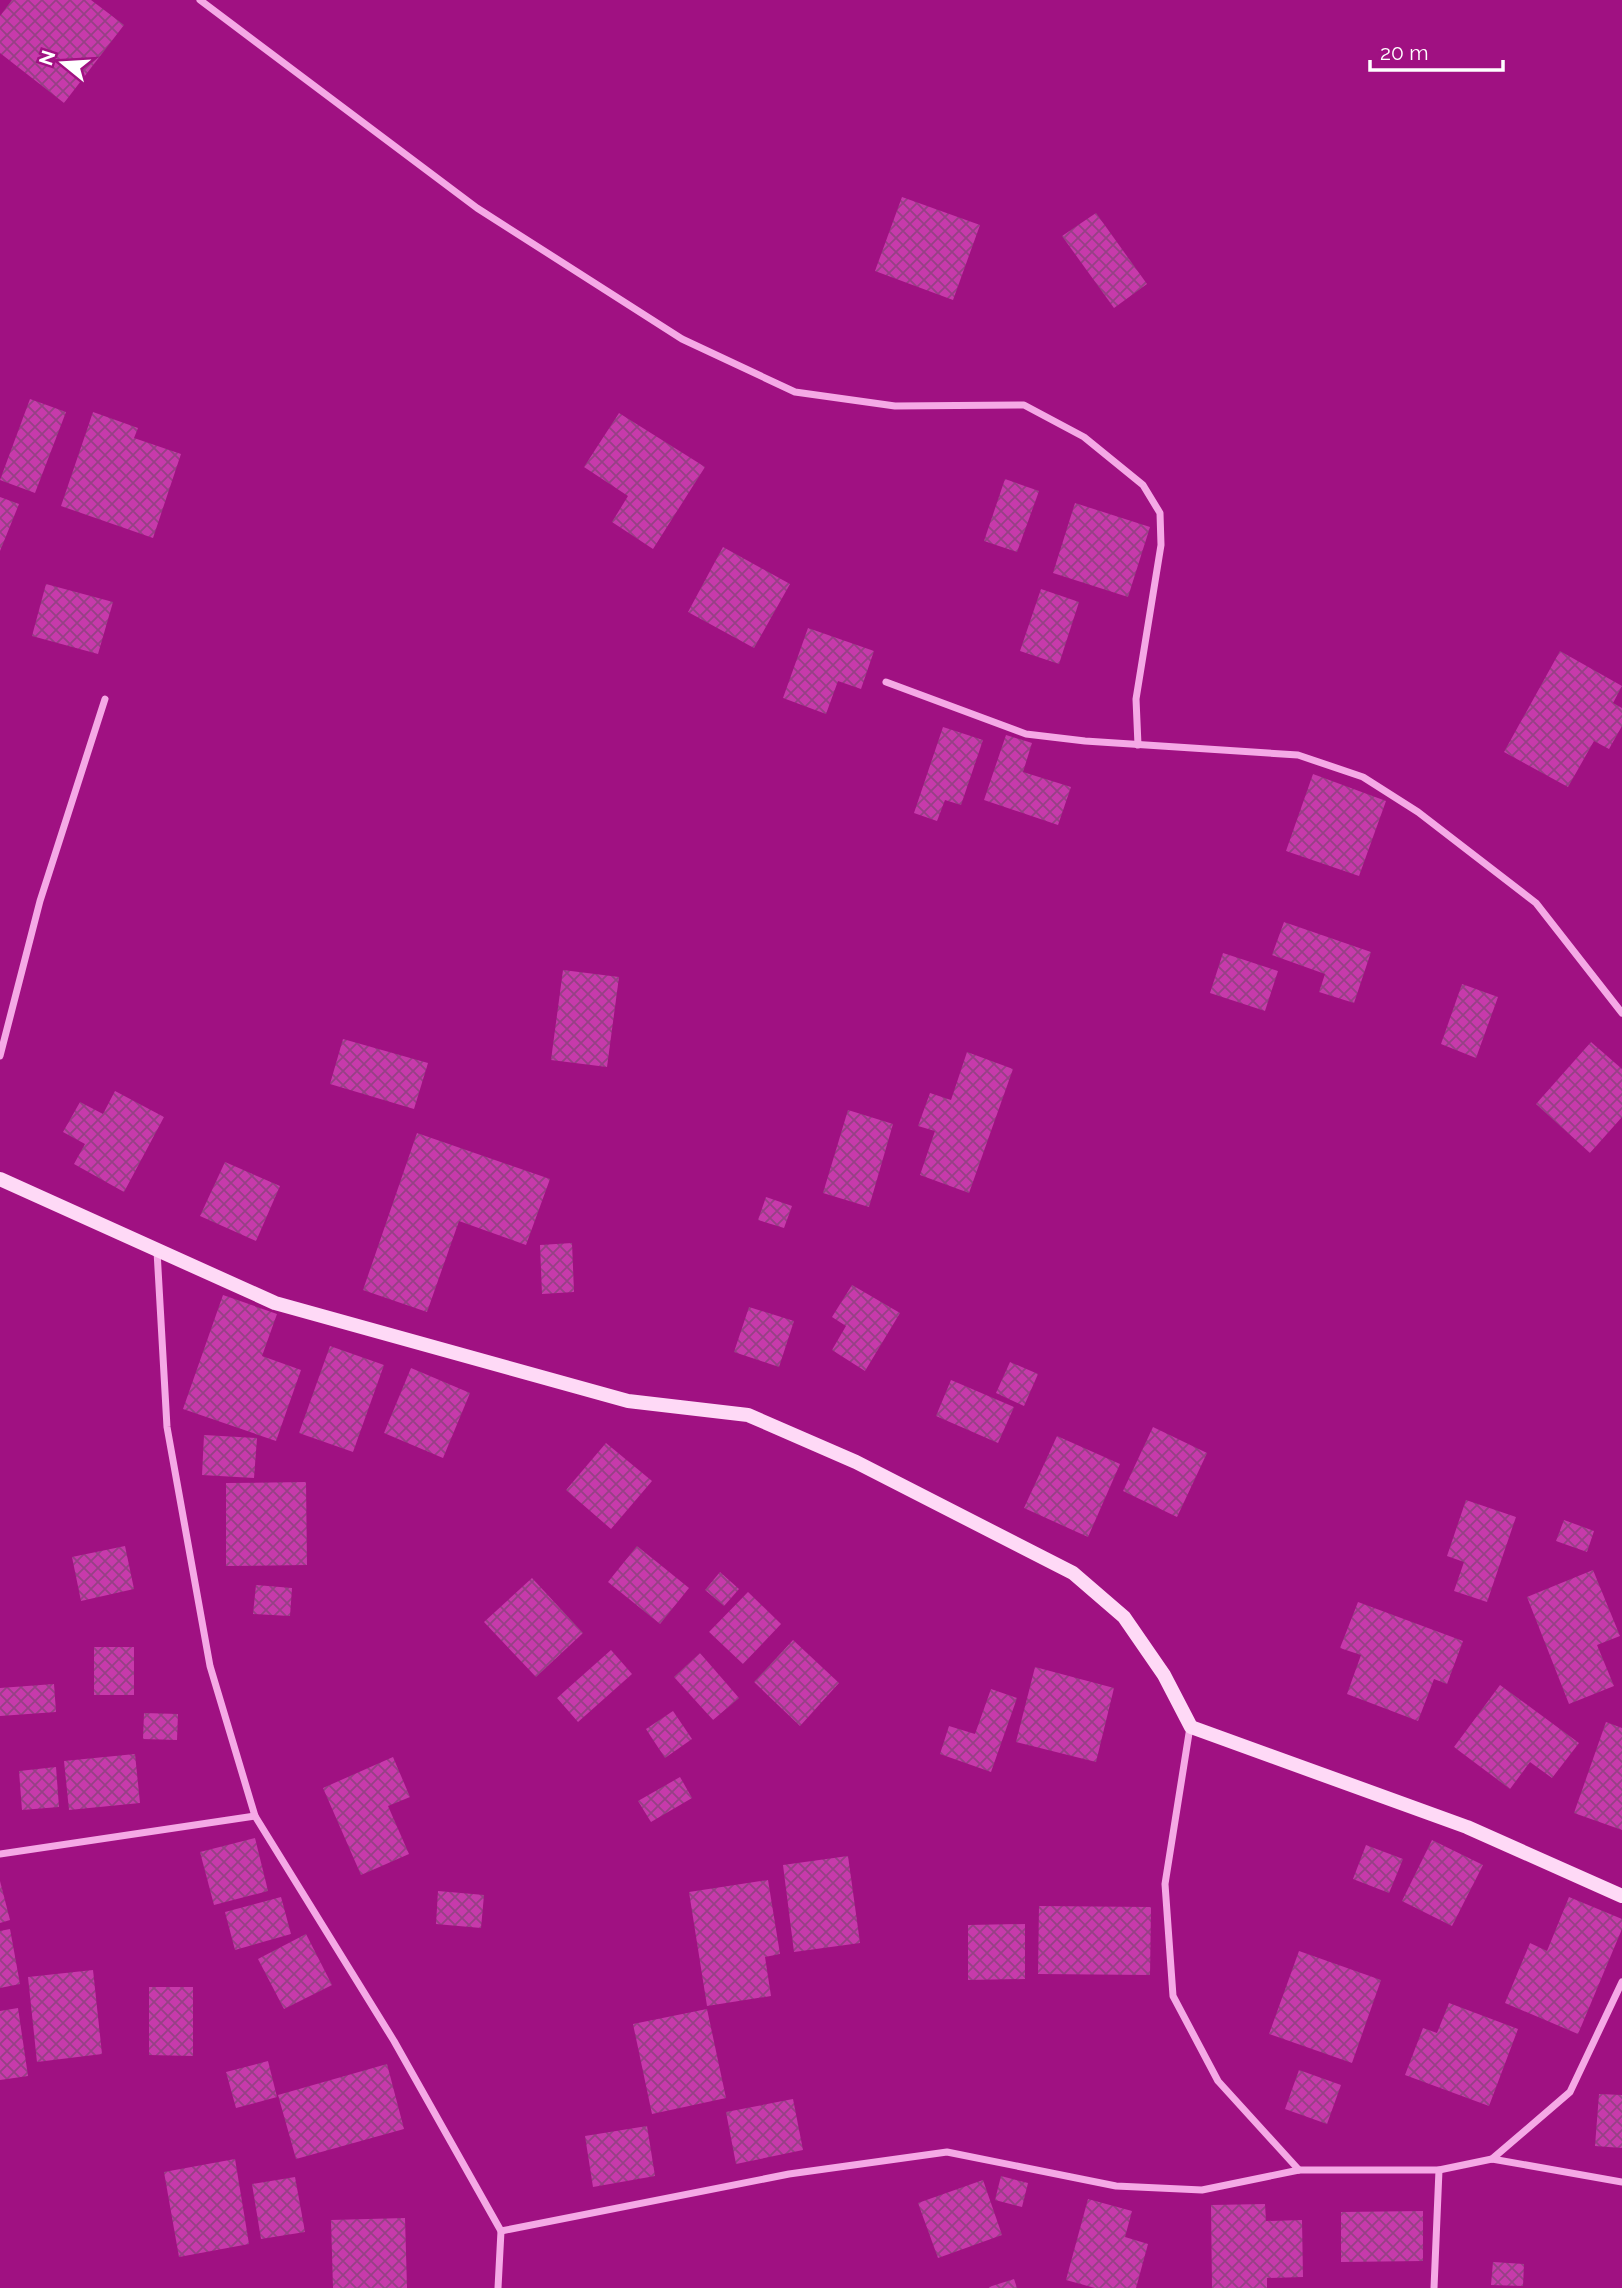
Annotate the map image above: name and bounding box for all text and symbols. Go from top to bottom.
north arrow [28,28,98,98]
scale bar [1370,28,1503,72]
text: 20 m [1380,40,1428,65]
text: N [34,47,60,68]

